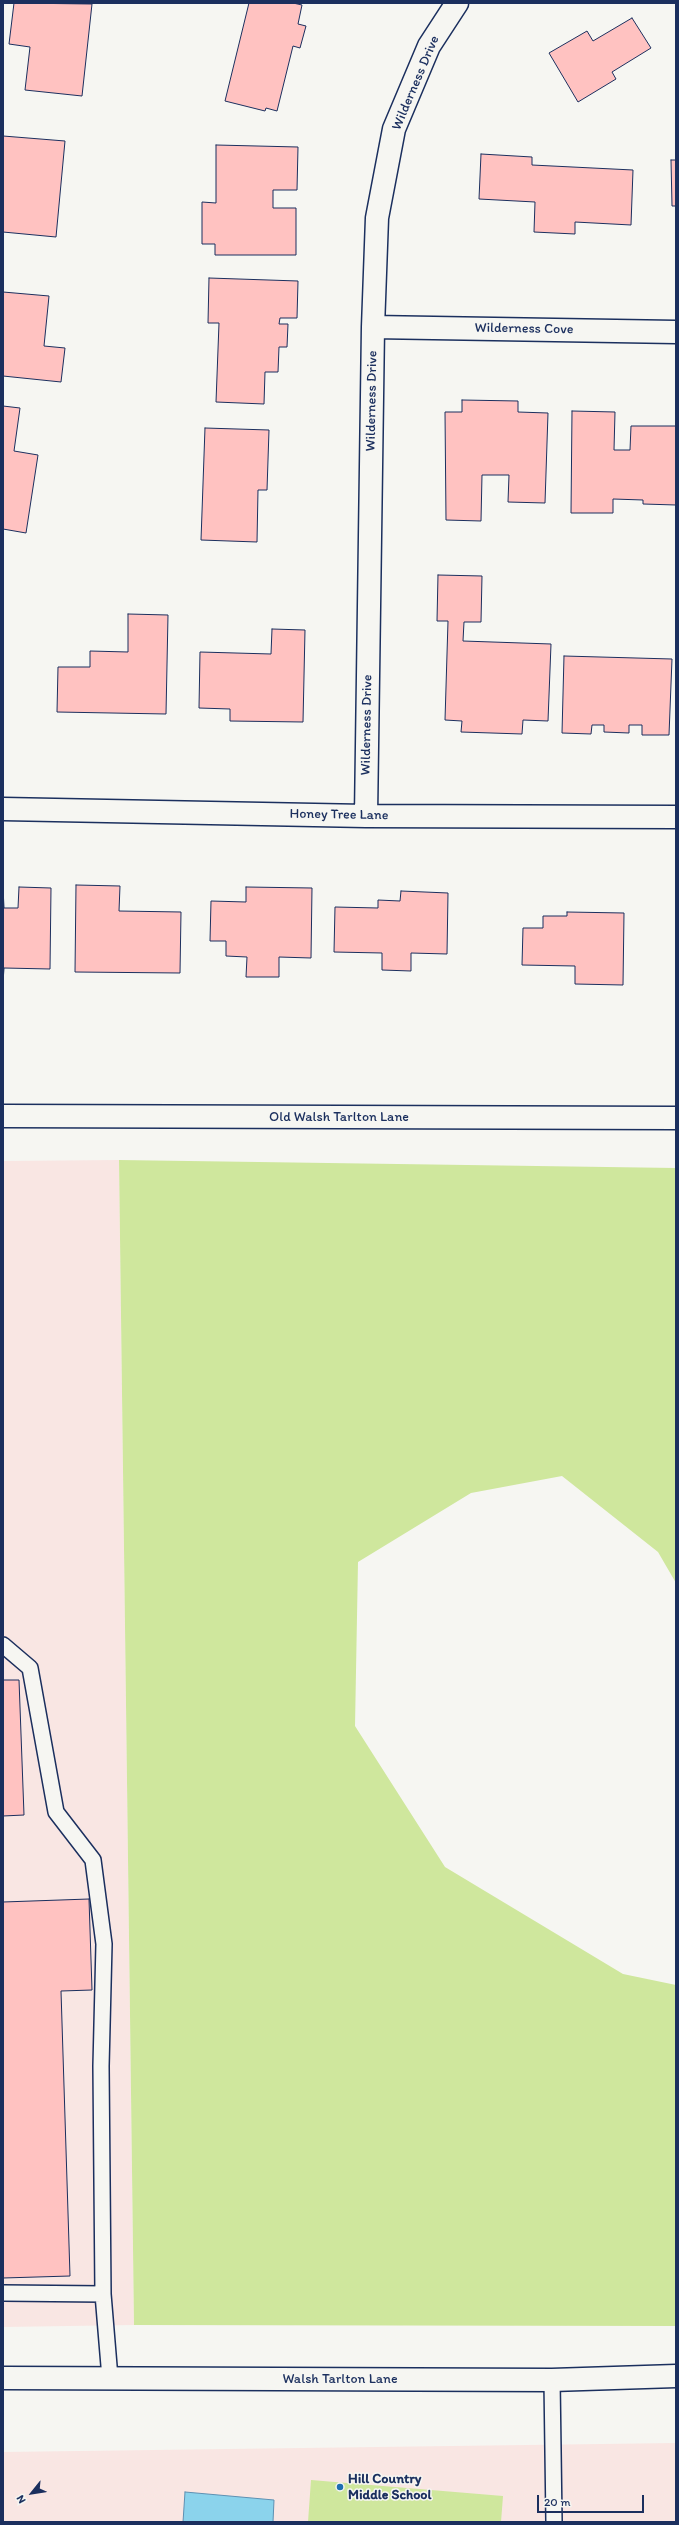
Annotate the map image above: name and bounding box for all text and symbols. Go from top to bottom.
street label: Wilderness Drive [389,33,443,133]
street label: Wilderness Cove [474,320,574,338]
street label: Wilderness Drive [363,350,381,452]
street label: Wilderness Drive [358,674,376,776]
street label: Honey Tree Lane [289,806,389,824]
street label: Old Walsh Tarlton Lane [269,1109,409,1125]
street label: Walsh Tarlton Lane [282,2371,398,2387]
place label: Hill Country Middle School [348,2471,431,2504]
north arrow [12,2473,52,2513]
marker: Hill Country Middle School [335,2482,345,2492]
scale bar [539,2487,646,2513]
text: N [14,2493,29,2506]
text: 20 m [544,2495,571,2509]

